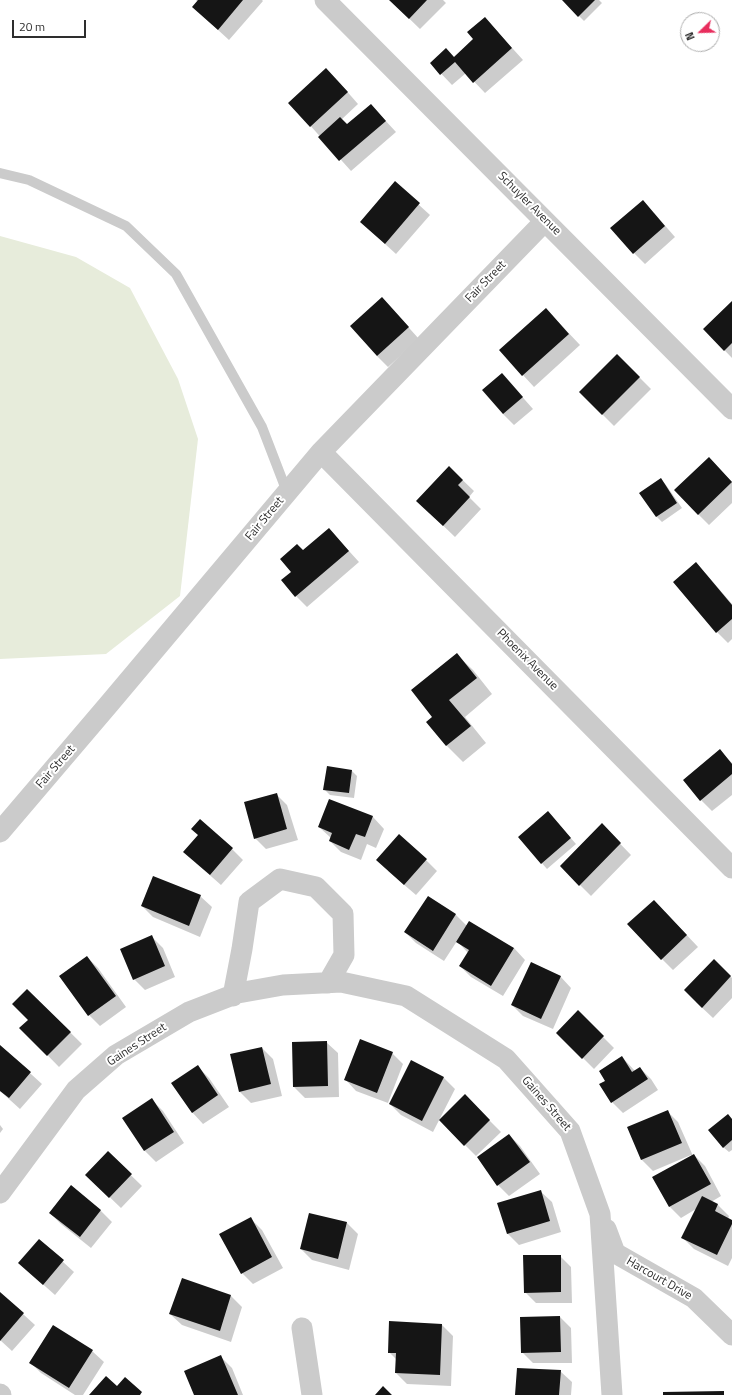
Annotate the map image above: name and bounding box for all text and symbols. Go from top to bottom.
scale bar [14,12,88,38]
north arrow [680,12,720,52]
text: 20 m [19,17,45,36]
text: N [681,30,699,43]
street label: Schuyler Avenue [494,169,564,239]
street label: Fair Street [463,258,509,306]
street label: Fair Street [243,494,287,544]
street label: Phoenix Avenue [493,626,561,694]
street label: Fair Street [33,743,79,791]
street label: Gaines Street [105,1021,169,1069]
street label: Gaines Street [518,1074,574,1134]
street label: Harcourt Drive [624,1254,694,1304]

